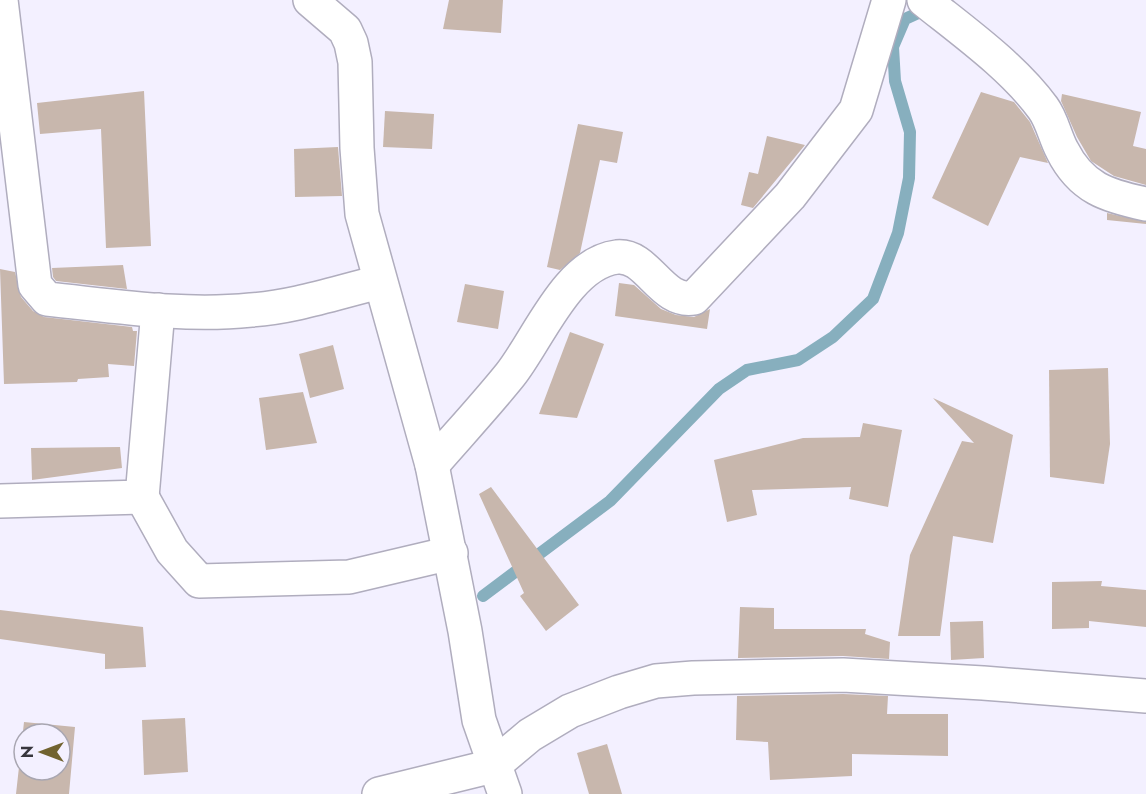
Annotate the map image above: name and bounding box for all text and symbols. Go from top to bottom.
north arrow [12,722,72,782]
text: N [16,746,39,758]

